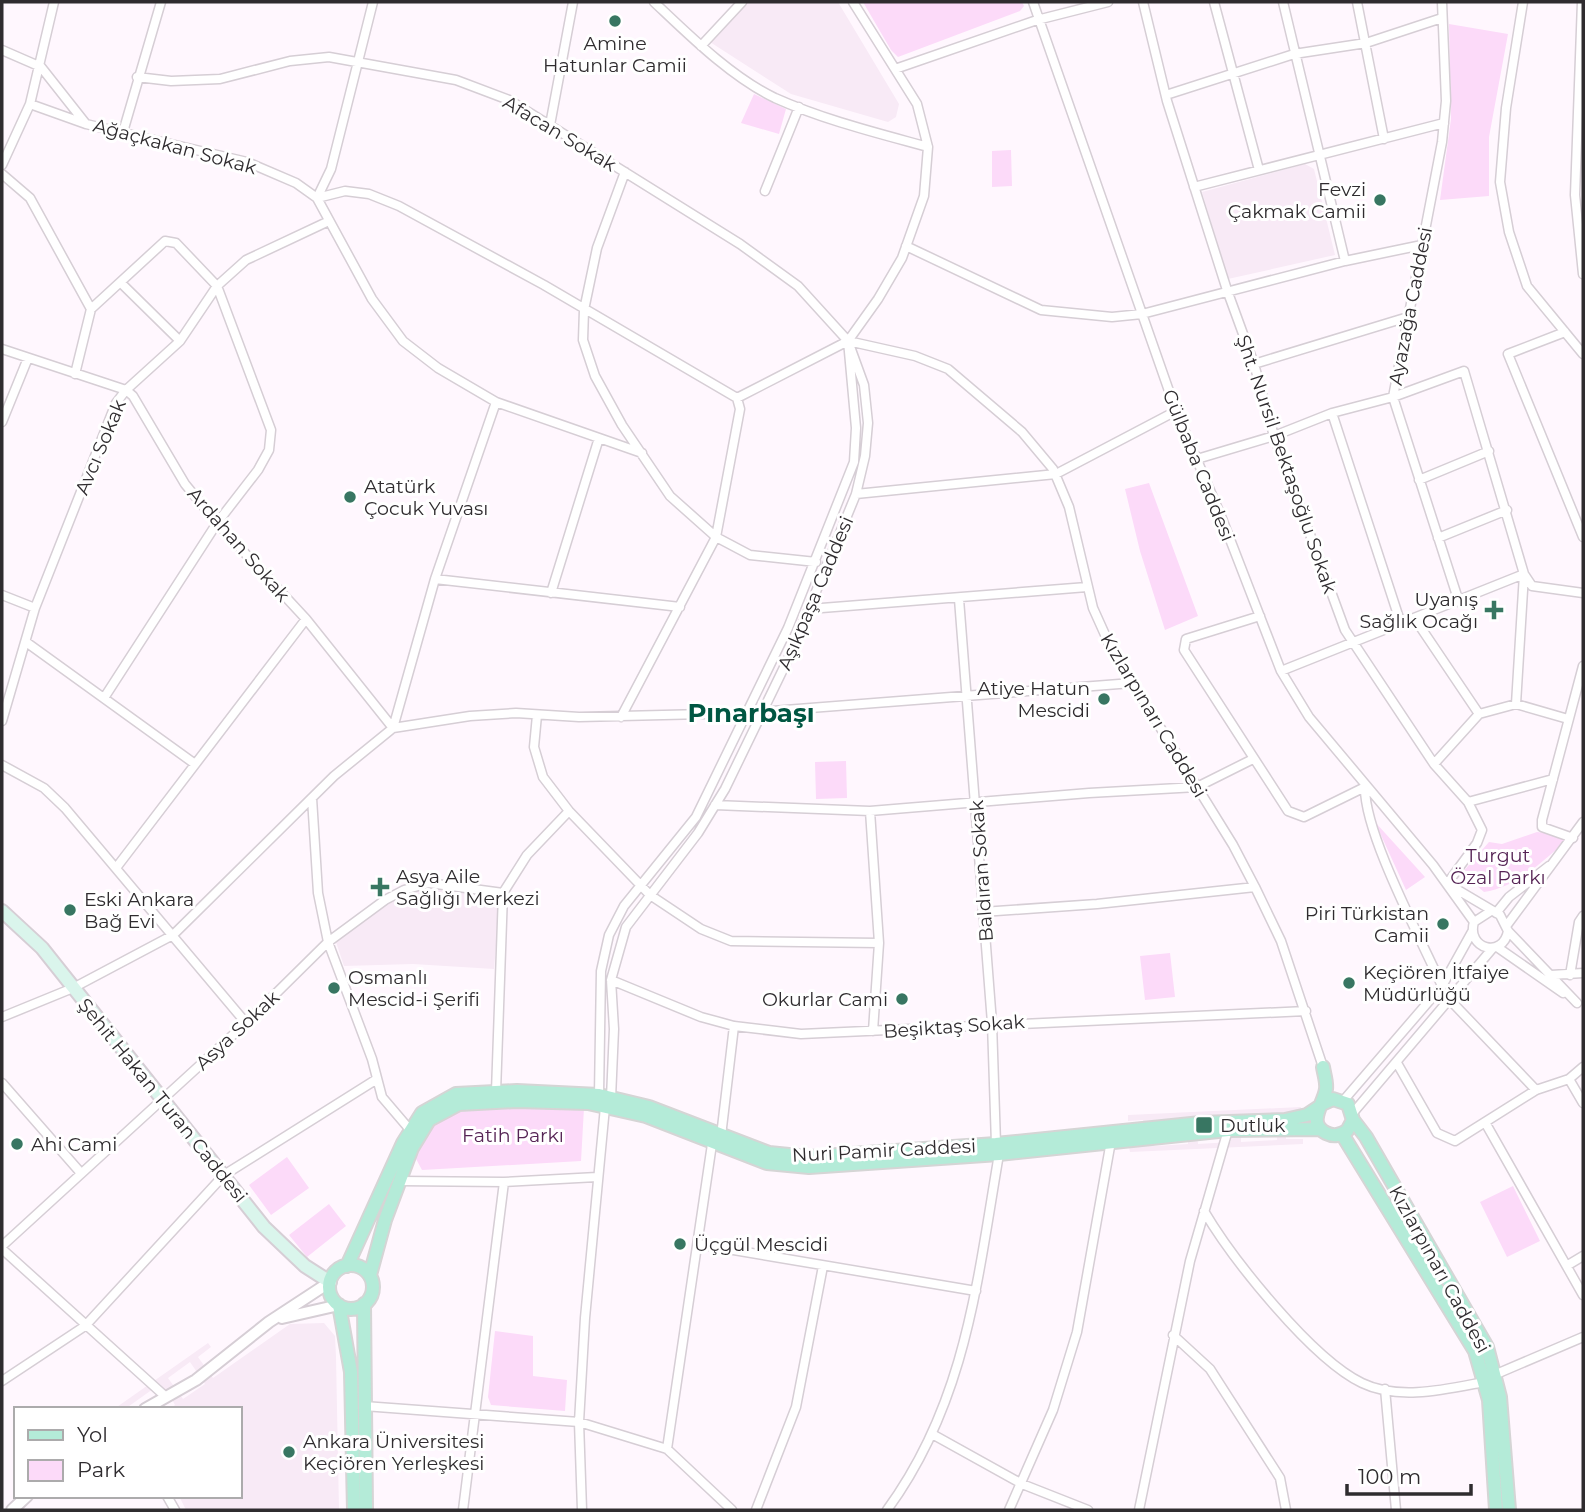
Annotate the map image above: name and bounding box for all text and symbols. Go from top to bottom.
marker: Amine Hatunlar Camii [607,13,623,29]
place label: Amine Hatunlar Camii [543,32,687,77]
street label: Afacan Sokak [499,91,621,177]
street label: Ağaçkakan Sokak [91,114,260,180]
place label: Fevzi Çakmak Camii [1228,178,1366,223]
marker: Fevzi Çakmak Camii [1372,192,1388,208]
street label: Ayazağa Caddesi [1384,225,1437,387]
street label: Şht. Nursil Bektaşoğlu Sokak [1231,332,1342,597]
street label: Gülbaba Caddesi [1158,386,1239,544]
street label: Avcı Sokak [70,396,131,498]
place label: Atatürk Çocuk Yuvası [364,475,488,520]
street label: Ardahan Sokak [183,482,295,607]
marker: Atatürk Çocuk Yuvası [342,489,358,505]
street label: Aşıkpaşa Caddesi [773,513,858,674]
place label: Uyanış Sağlık Ocağı [1360,588,1478,633]
marker: Uyanış Sağlık Ocağı [1484,600,1504,620]
street label: Kızlarpınarı Caddesi [1095,629,1212,802]
place label: Atiye Hatun Mescidi [977,677,1090,722]
marker: Atiye Hatun Mescidi [1096,691,1112,707]
district label: Pınarbaşı [687,697,815,729]
street label: Baldıran Sokak [965,799,998,943]
park label: Turgut Özal Parkı [1450,844,1546,889]
place label: Asya Aile Sağlığı Merkezi [396,865,540,910]
marker: Asya Aile Sağlığı Merkezi [370,877,390,897]
place label: Eski Ankara Bağ Evi [84,888,194,933]
marker: Eski Ankara Bağ Evi [62,902,78,918]
place label: Piri Türkistan Camii [1305,902,1429,947]
marker: Piri Türkistan Camii [1435,916,1451,932]
place label: Keçiören İtfaiye Müdürlüğü [1363,961,1509,1006]
place label: Osmanlı Mescid-i Şerifi [348,966,480,1011]
marker: Keçiören İtfaiye Müdürlüğü [1341,975,1357,991]
marker: Osmanlı Mescid-i Şerifi [326,980,342,996]
street label: Asya Sokak [191,985,285,1075]
place label: Okurlar Cami [762,988,888,1011]
marker: Okurlar Cami [894,991,910,1007]
street label: Şehit Hakan Turan Caddesi [73,994,252,1207]
street label: Beşiktaş Sokak [883,1010,1026,1043]
place label: Dutluk [1220,1114,1286,1137]
marker: Dutluk [1194,1115,1214,1135]
park label: Fatih Parkı [462,1124,564,1147]
place label: Ahi Cami [31,1133,117,1156]
street label: Nuri Pamir Caddesi [791,1134,977,1167]
marker: Ahi Cami [9,1136,25,1152]
street label: Kızlarpınarı Caddesi [1384,1182,1495,1357]
place label: Üçgül Mescidi [694,1233,828,1256]
marker: Üçgül Mescidi [672,1236,688,1252]
legend [14,1407,242,1498]
text: Yol [77,1422,108,1447]
place label: Ankara Üniversitesi Keçiören Yerleşkesi [303,1430,484,1475]
marker: Ankara Üniversitesi Keçiören Yerleşkesi [281,1444,297,1460]
scale bar [1347,1452,1471,1496]
text: Park [77,1457,125,1482]
text: 100 m [1358,1464,1421,1489]

